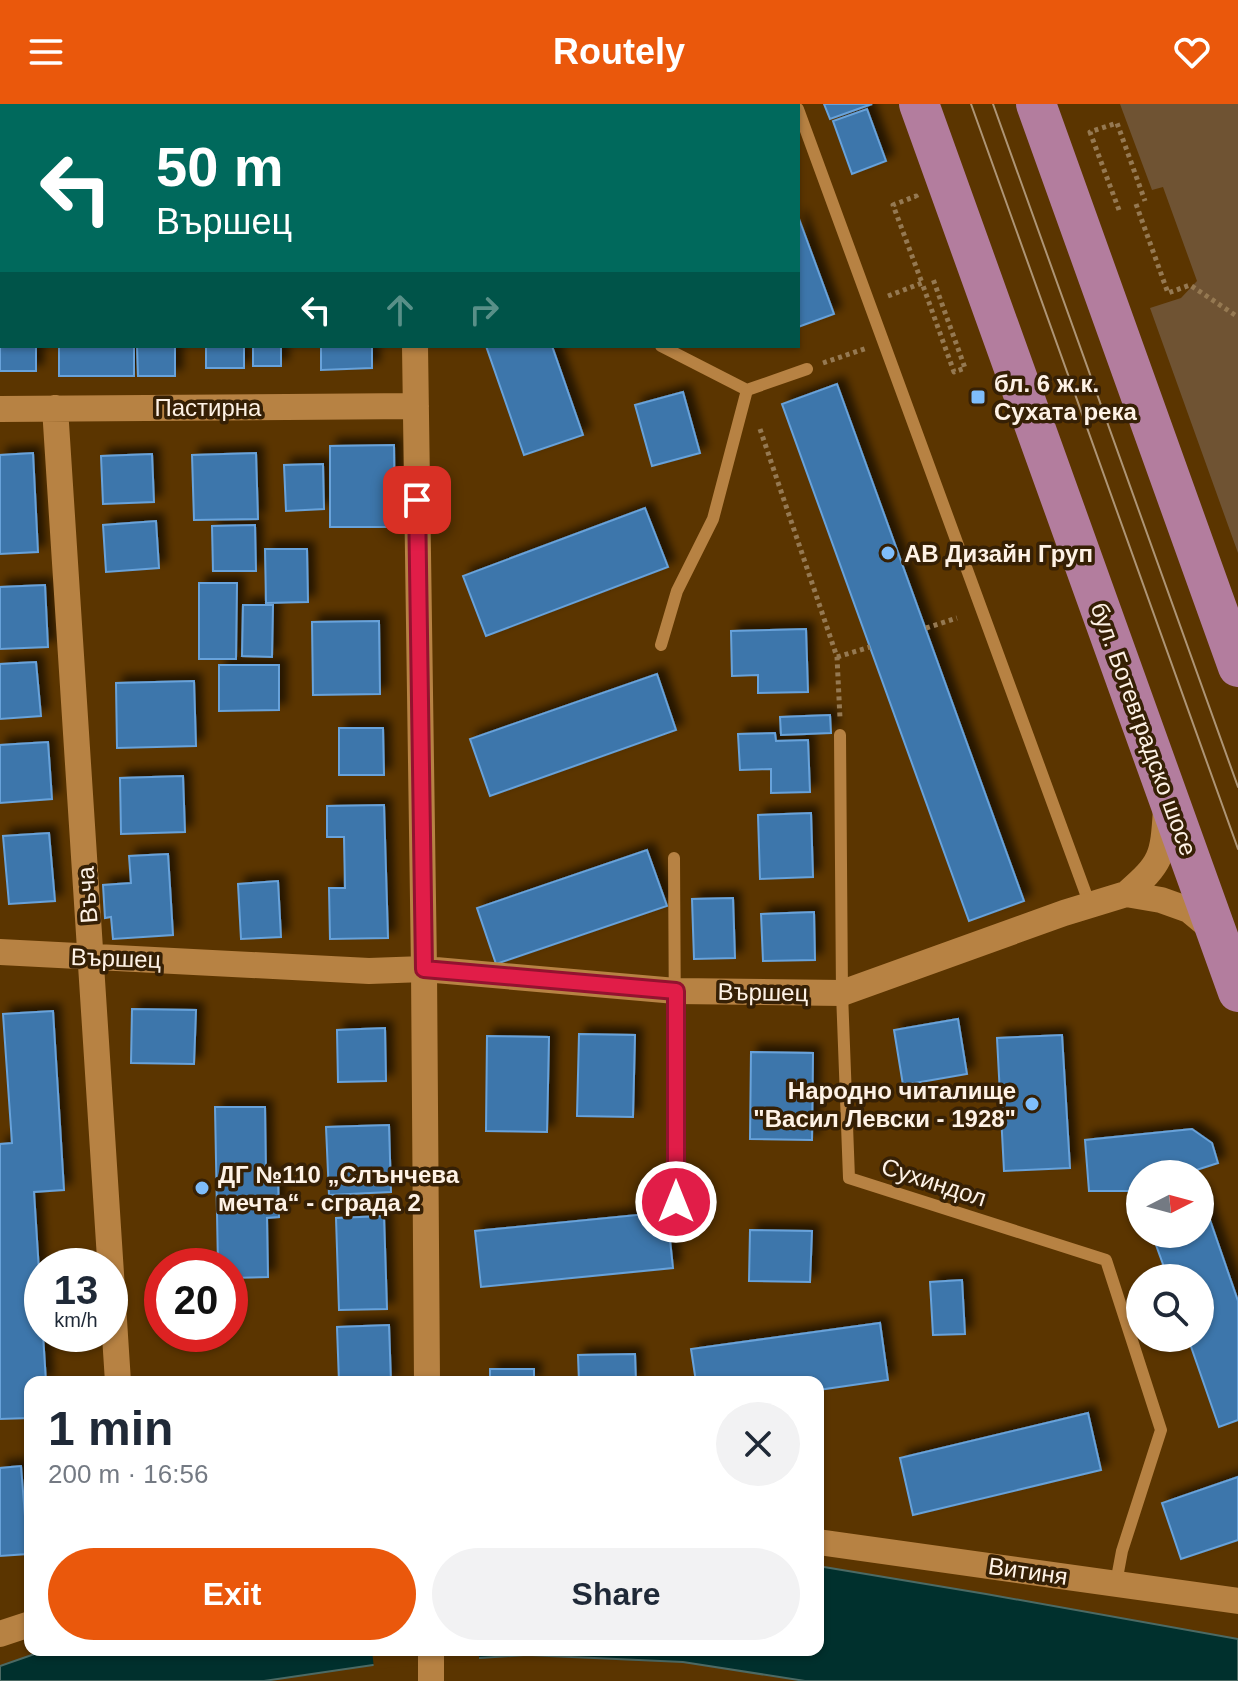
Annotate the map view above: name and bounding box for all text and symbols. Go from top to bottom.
icon: menu [24,30,68,74]
icon: heart [1170,30,1214,74]
text: Routely [553,31,685,72]
text: 50 m [156,135,284,198]
icon: left [24,136,128,240]
text: Вършец [156,201,292,242]
icon: left [294,288,338,332]
icon: ahead [378,288,422,332]
icon: right [462,288,506,332]
place label: бл. 6 ж.к. Сухата река [994,370,1137,425]
marker: бл. 6 ж.к. Сухата река [969,388,987,406]
street label: Пастирна [155,394,262,421]
pin [383,466,451,534]
icon: arrive [395,478,439,522]
place label: АВ Дизайн Груп [904,540,1093,567]
marker: АВ Дизайн Груп [879,544,897,562]
street label: бул. Ботевградско шосе [1086,599,1202,859]
street label: Въча [72,865,102,924]
street label: Вършец [70,943,162,973]
street label: Вършец [717,978,809,1006]
place label: Народно читалище "Васил Левски - 1928" [753,1077,1016,1132]
marker: Народно читалище "Васил Левски - 1928" [1023,1095,1041,1113]
street label: Сухиндол [878,1152,990,1212]
position arrow [634,1160,718,1244]
north arrow [1126,1160,1214,1248]
map controls [1126,1160,1214,1352]
place label: ДГ №110 „Слънчева мечта“ - сграда 2 [218,1161,460,1216]
marker: ДГ №110 „Слънчева мечта“ - сграда 2 [193,1179,211,1197]
speed limit sign: 20 [144,1248,248,1352]
button: search [1126,1264,1214,1352]
text: 13 [54,1268,98,1312]
text: km/h [54,1309,98,1331]
text: 1 min [48,1402,173,1455]
button: close [716,1402,800,1486]
text: 200 m · 16:56 [48,1459,208,1489]
button: Exit [48,1548,416,1640]
button: Share [432,1548,800,1640]
street label: Витиня [986,1552,1070,1590]

